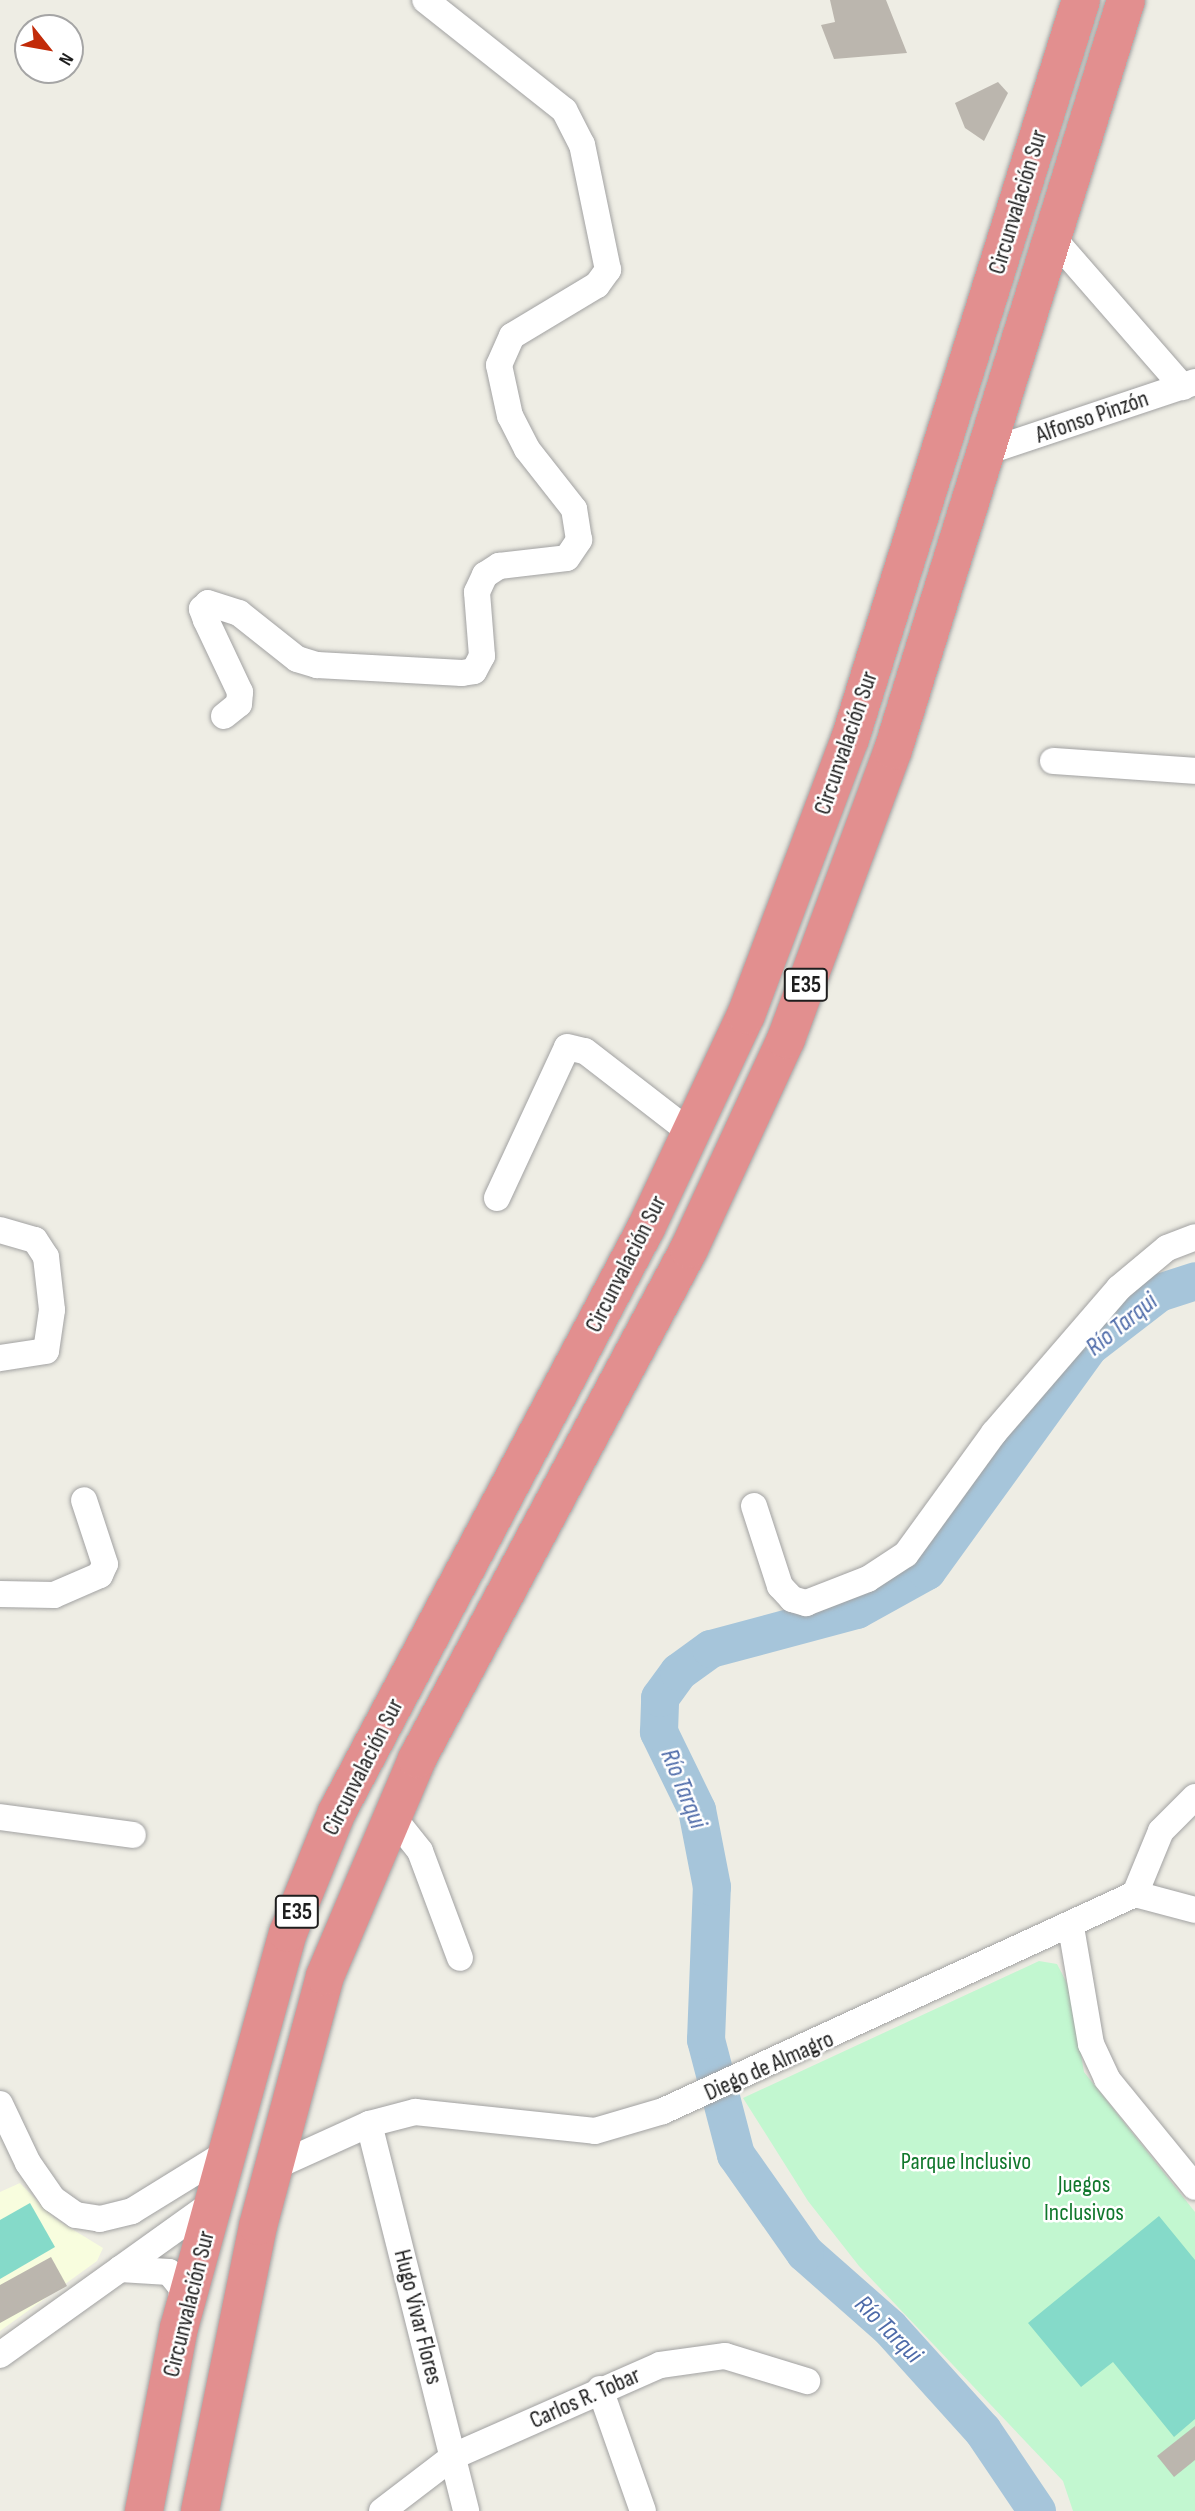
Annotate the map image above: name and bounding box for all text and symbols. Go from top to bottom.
north arrow [14,14,84,84]
text: N [53,49,78,69]
street label: Circunvalación Sur [982,126,1054,278]
street label: Alfonso Pinzón [1032,384,1152,450]
street label: Circunvalación Sur [808,668,884,818]
road number: E35 [783,966,829,1004]
street label: Circunvalación Sur [579,1191,673,1337]
water label: Río Tarqui [1080,1287,1164,1363]
street label: Circunvalación Sur [316,1694,410,1840]
water label: Río Tarqui [653,1745,713,1833]
road number: E35 [274,1893,320,1932]
street label: Diego de Almagro [700,2025,838,2107]
park label: Parque Inclusivo [901,2148,1031,2176]
park label: Juegos Inclusivos [1044,2171,1124,2227]
street label: Circunvalación Sur [157,2228,221,2380]
street label: Hugo Vivar Flores [387,2247,449,2387]
water label: Río Tarqui [848,2290,928,2370]
street label: Carlos R. Tobar [525,2361,645,2435]

